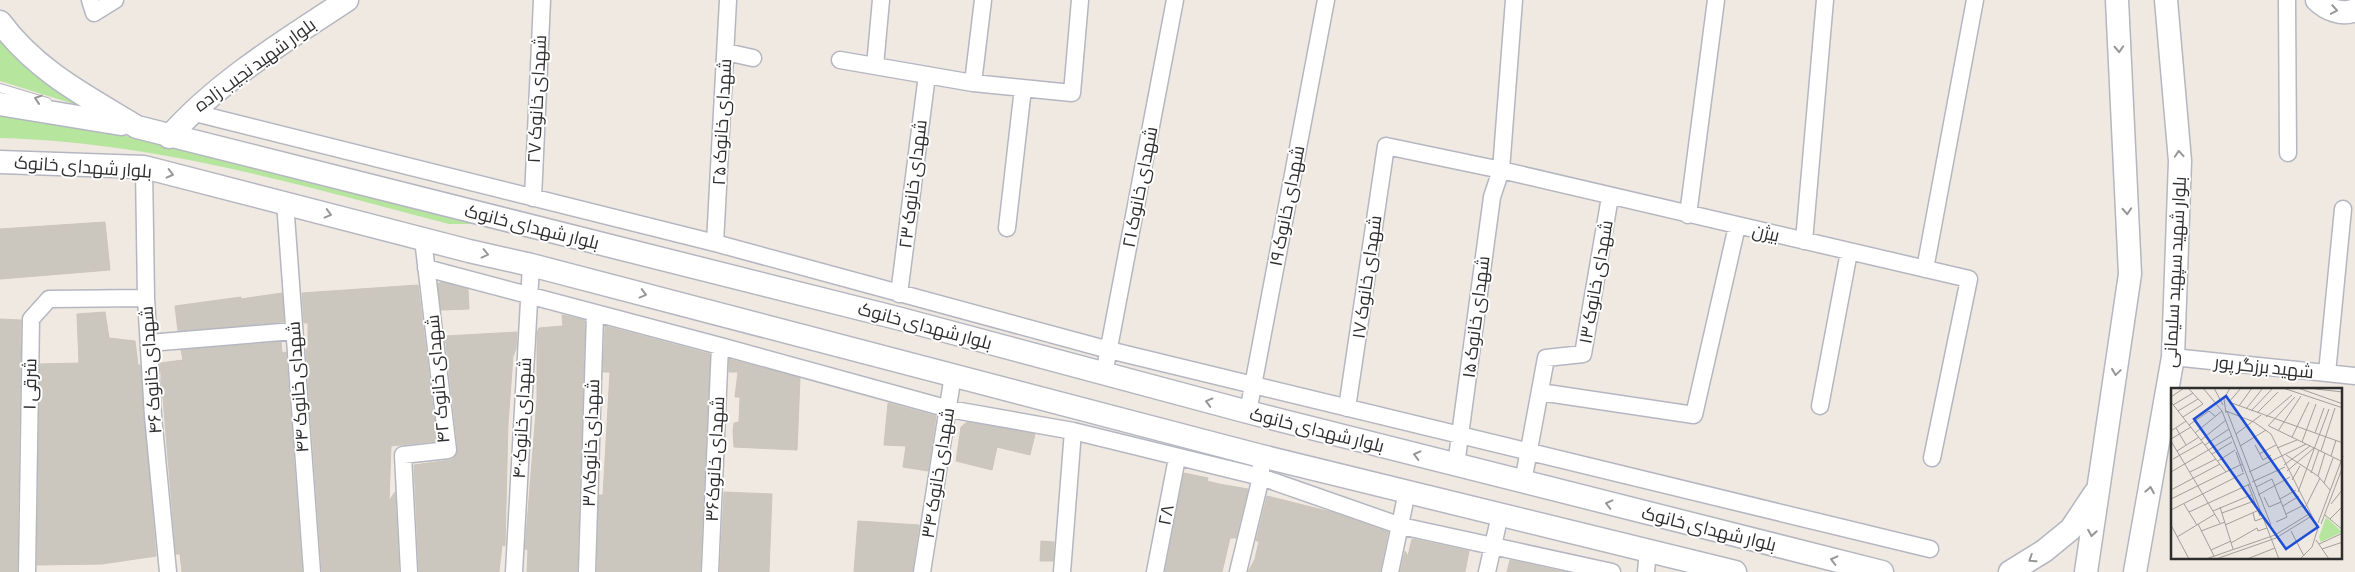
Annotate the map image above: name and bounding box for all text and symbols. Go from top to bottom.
one-way arrow [2330,5,2339,15]
street label: بلوار شهید نجیب زاده [190,14,320,117]
street label: شهدای خانوک ۲۷ [524,34,551,164]
one-way arrow [2114,45,2125,53]
street label: شهدای خانوک ۲۵ [709,58,736,186]
one-way arrow [34,94,43,104]
street label: شهدای خانوک ۲۳ [895,119,932,250]
street label: شهدای خانوک ۲۱ [1118,125,1163,249]
street label: شهدای خانوک ۱۹ [1265,144,1309,268]
one-way arrow [2174,150,2185,158]
street label: بلوار شهدای خانوک [13,152,153,183]
one-way arrow [166,168,175,179]
street label: بلوار شهید سپهبد سلیمانی [2160,176,2191,368]
street label: بلوار شهدای خانوک [462,201,601,254]
one-way arrow [323,208,331,218]
one-way arrow [2122,208,2132,215]
street label: شهدای خانوک ۱۷ [1348,214,1387,340]
street label: شهدای خانوک ۱۳ [1575,218,1618,346]
street label: بیژن [1750,220,1782,247]
one-way arrow [481,249,490,259]
street label: شهدای خانوک ۱۵ [1459,255,1494,379]
one-way arrow [638,288,647,299]
street label: بلوار شهدای خانوک [855,298,994,354]
street label: ۴۶ شهدای خانوک [137,305,166,435]
street label: شهدای خانوک ۴۲ [422,314,455,444]
street label: ۴۴ شهدای خانوک [283,321,314,453]
street label: شهید برزگر پور [2212,352,2315,384]
street label: شهدای خانوک۴۰ [509,357,536,479]
street label: شرقی ۱ [20,358,41,410]
one-way arrow [2111,369,2122,377]
street label: شهدای خانوک۳۸ [579,379,604,507]
inset map [2171,388,2342,560]
street label: شهدای خانوک۳۶ [702,396,729,522]
one-way arrow [1204,397,1213,408]
street label: بلوار شهدای خانوک [1247,404,1386,457]
street label: ۳۴ شهدای خانوک [918,406,959,540]
one-way arrow [1413,450,1422,461]
one-way arrow [2144,485,2154,494]
one-way arrow [1605,499,1613,509]
street label: ۲۸ [1154,503,1179,527]
street label: بلوار شهدای خانوک [1639,503,1778,556]
one-way arrow [2088,529,2098,538]
one-way arrow [2028,553,2037,562]
one-way arrow [1830,555,1839,566]

